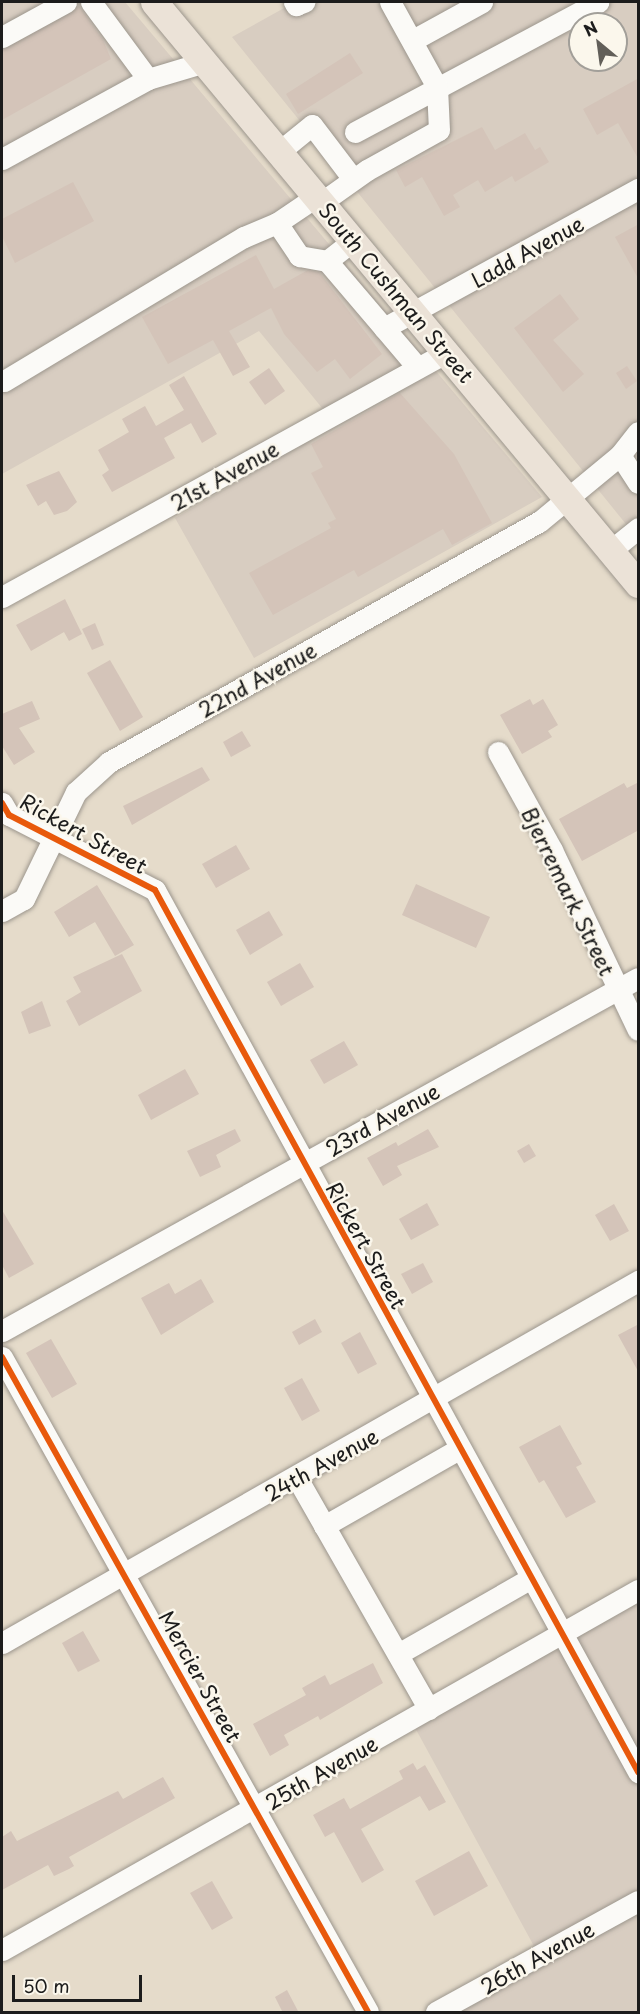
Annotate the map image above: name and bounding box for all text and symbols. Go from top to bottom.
north arrow [568,12,628,72]
text: N [579,14,602,42]
street label: South Cushman Street [314,196,480,388]
street label: Ladd Avenue [466,209,588,293]
street label: 21st Avenue [165,435,283,515]
street label: 22nd Avenue [193,636,321,722]
street label: Rickert Street [16,788,152,878]
street label: Bjerremark Street [517,802,621,980]
street label: 23rd Avenue [320,1077,444,1161]
street label: Rickert Street [322,1177,412,1313]
street label: 24th Avenue [260,1422,382,1506]
street label: Mercier Street [154,1605,248,1747]
street label: 25th Avenue [260,1730,382,1814]
street label: 26th Avenue [475,1915,599,1999]
scale bar [15,1963,146,2001]
text: 50 m [23,1972,70,1999]

